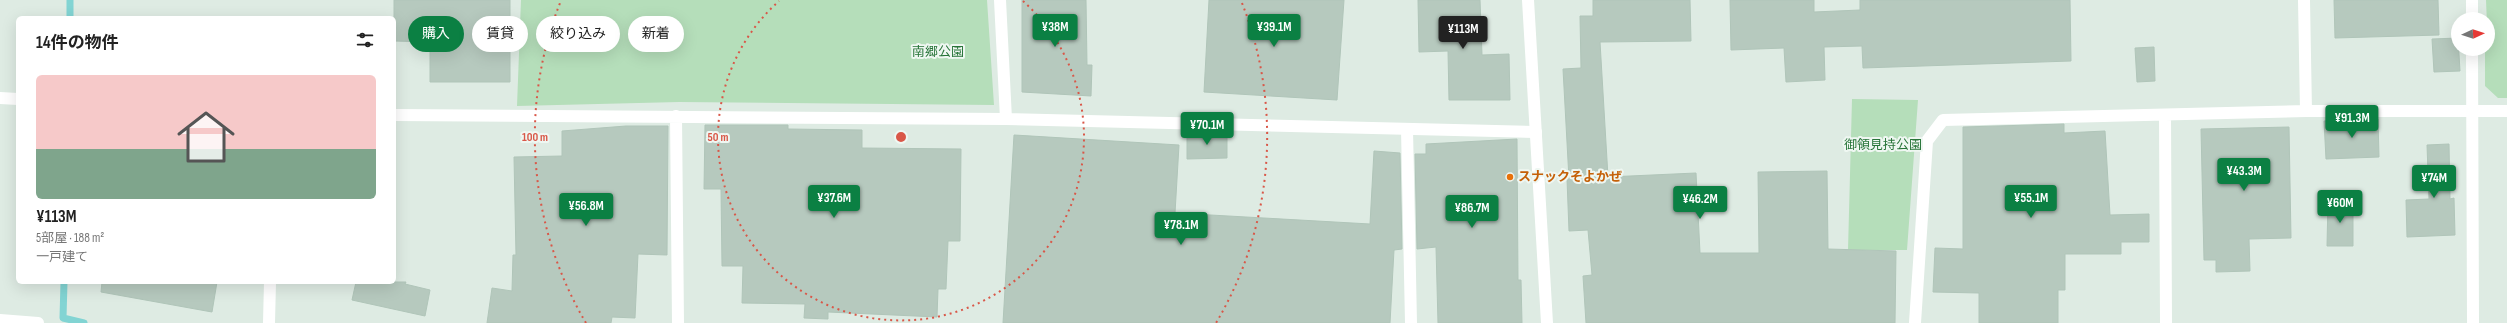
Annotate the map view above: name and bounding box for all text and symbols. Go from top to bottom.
north arrow [2451,12,2495,56]
map controls [2451,12,2495,56]
pin: ¥38M [1031,14,1079,48]
pin: ¥39.1M [1241,14,1307,48]
chip: 購入 [408,16,464,52]
chip: 賃貸 [472,16,528,52]
chip: 絞り込み [536,16,620,52]
chip: 新着 [628,16,684,52]
pin: ¥113M [1435,16,1491,50]
text: ¥38M [1042,19,1068,35]
text: ¥39.1M [1257,19,1291,35]
text: ¥113M [1448,21,1478,37]
icon: filters [354,29,376,51]
text: 14件の物件 [36,33,119,53]
park label: 南郷公園 [912,44,964,60]
icon: home [170,101,242,173]
pin: ¥91.3M [2319,105,2385,139]
text: ¥91.3M [2334,110,2370,126]
pin: ¥70.1M [1174,112,1240,146]
text: ¥70.1M [1190,117,1224,133]
text: 100 m [522,130,548,145]
text: 50 m [708,130,728,145]
centre of rings [894,130,908,144]
park label: 御領見持公園 [1844,137,1922,153]
pin: ¥43.3M [2211,158,2277,192]
text: ¥43.3M [2226,163,2262,179]
pin: ¥74M [2410,165,2458,199]
place label: スナックそよかぜ [1518,169,1622,185]
text: ¥74M [2421,170,2447,186]
marker: スナックそよかぜ [1505,172,1515,182]
pin: ¥37.6M [801,185,867,219]
pin: ¥55.1M [1998,185,2064,219]
pin: ¥46.2M [1667,186,1733,220]
text: ¥37.6M [817,190,851,206]
text: ¥55.1M [2014,190,2048,206]
pin: ¥60M [2316,190,2364,224]
text: ¥46.2M [1682,191,1718,207]
pin: ¥56.8M [553,193,619,227]
pin: ¥86.7M [1439,195,1505,229]
text: ¥60M [2326,195,2354,211]
text: ¥56.8M [568,198,604,214]
text: ¥86.7M [1454,200,1490,216]
text: ¥113M [36,207,76,227]
pin: ¥78.1M [1148,212,1214,246]
text: ¥78.1M [1164,217,1198,233]
text: 5部屋 · 188 m² [36,230,104,246]
text: 一戸建て [36,249,88,265]

